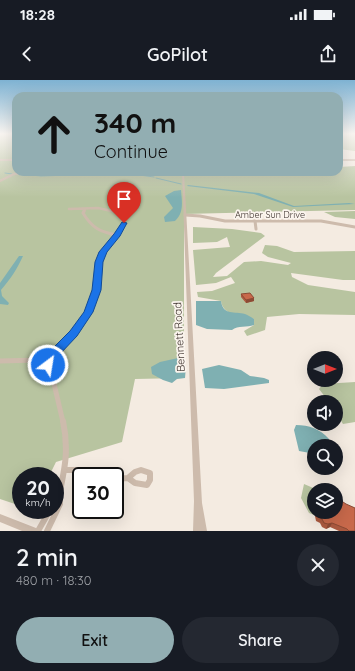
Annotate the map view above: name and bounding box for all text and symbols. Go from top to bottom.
text: 18:28 [20,5,55,24]
icon: back [16,43,38,65]
text: GoPilot [147,43,208,66]
icon: share [317,43,339,65]
text: 340 m [94,105,176,140]
icon: ahead [28,108,80,160]
text: Continue [94,140,168,163]
pin [107,182,141,223]
icon: arrive [113,188,135,210]
street label: Amber Sun Drive [235,209,305,220]
street label: Bennett Road [170,302,188,372]
position arrow [27,344,69,386]
north arrow [307,351,343,387]
map controls [307,351,343,519]
button: sound [307,395,343,431]
button: search [307,439,343,475]
speed limit sign: 30 [72,467,124,519]
text: 20 [26,475,50,500]
button: layers [307,483,343,519]
text: km/h [25,496,51,509]
text: 2 min [16,542,78,572]
button: close [297,544,339,586]
text: 480 m · 18:30 [16,572,91,588]
button: Exit [16,617,174,663]
button: Share [182,617,339,663]

